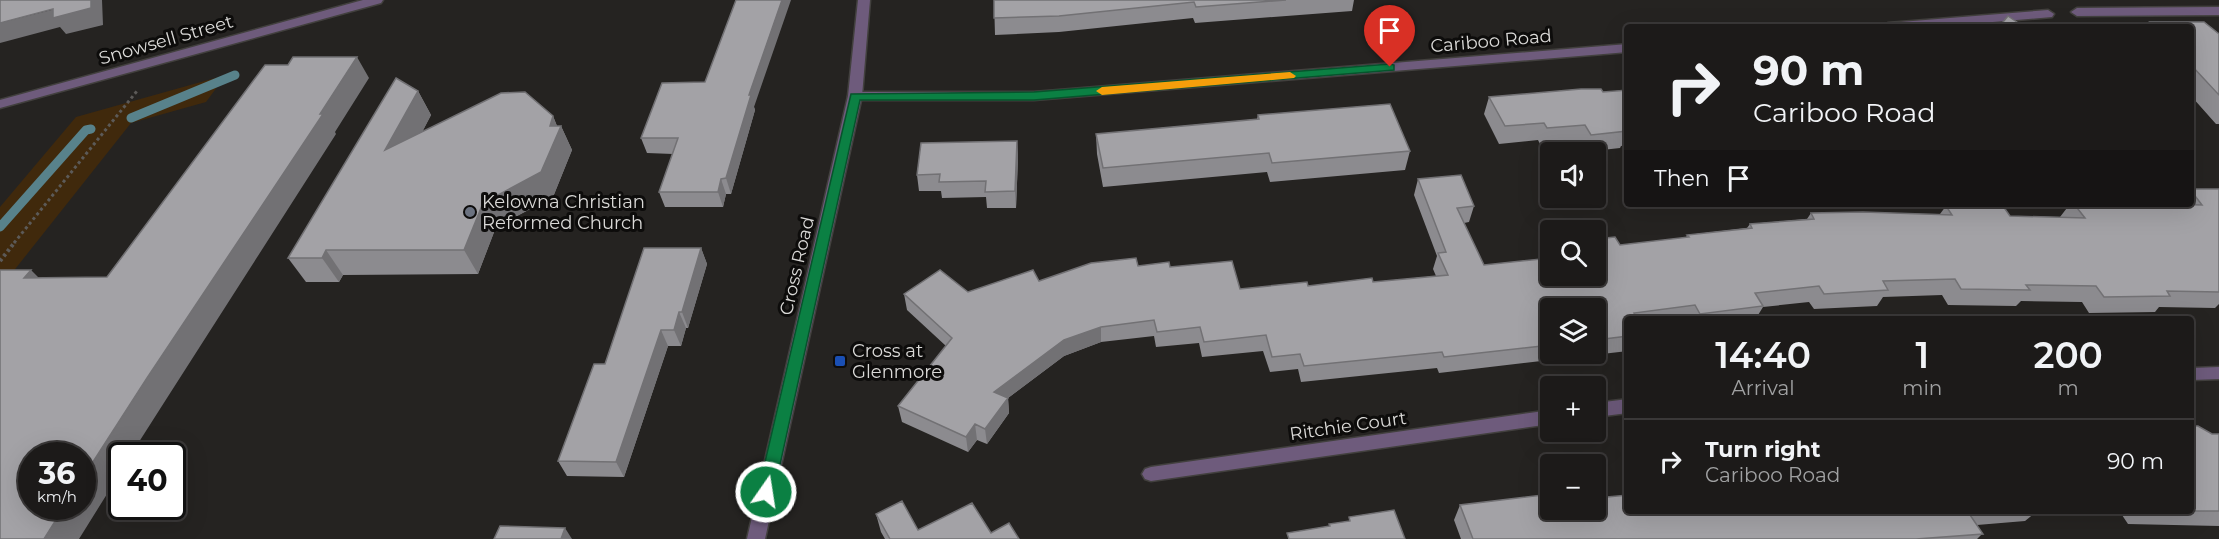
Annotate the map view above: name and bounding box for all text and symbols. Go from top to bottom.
pin [1364,5,1415,67]
street label: Snowsell Street [96,10,236,70]
icon: arrive [1373,14,1406,47]
street label: Cariboo Road [1429,25,1553,57]
text: 90 m [1753,44,1864,96]
icon: right [1654,48,1732,126]
text: Cariboo Road [1753,96,1936,129]
map controls [1540,142,1606,520]
button: sound [1540,142,1606,208]
icon: arrive [1722,162,1755,195]
text: Then [1654,165,1710,192]
place label: Kelowna Christian Reformed Church [482,191,645,234]
marker: Kelowna Christian Reformed Church [463,205,477,219]
street label: Cross Road [775,215,819,317]
button: search [1540,220,1606,286]
button: layers [1540,298,1606,364]
text: 14:40 [1715,333,1811,377]
text: 1 [1915,333,1929,377]
text: 200 [2033,333,2103,377]
place label: Cross at Glenmore [852,340,942,383]
marker: Cross at Glenmore [833,354,847,368]
button: + [1540,376,1606,442]
text: Arrival [1732,376,1795,400]
text: min [1902,376,1942,400]
text: m [2058,376,2079,400]
street label: Ritchie Court [1288,407,1408,445]
text: Turn right [1705,436,1820,463]
speed limit sign: 40 [108,442,186,520]
icon: right [1654,445,1687,478]
text: 90 m [2107,448,2164,475]
button: − [1540,454,1606,520]
text: 36 [39,455,75,492]
position arrow [734,460,798,524]
text: Cariboo Road [1705,463,1840,487]
text: km/h [37,487,77,506]

